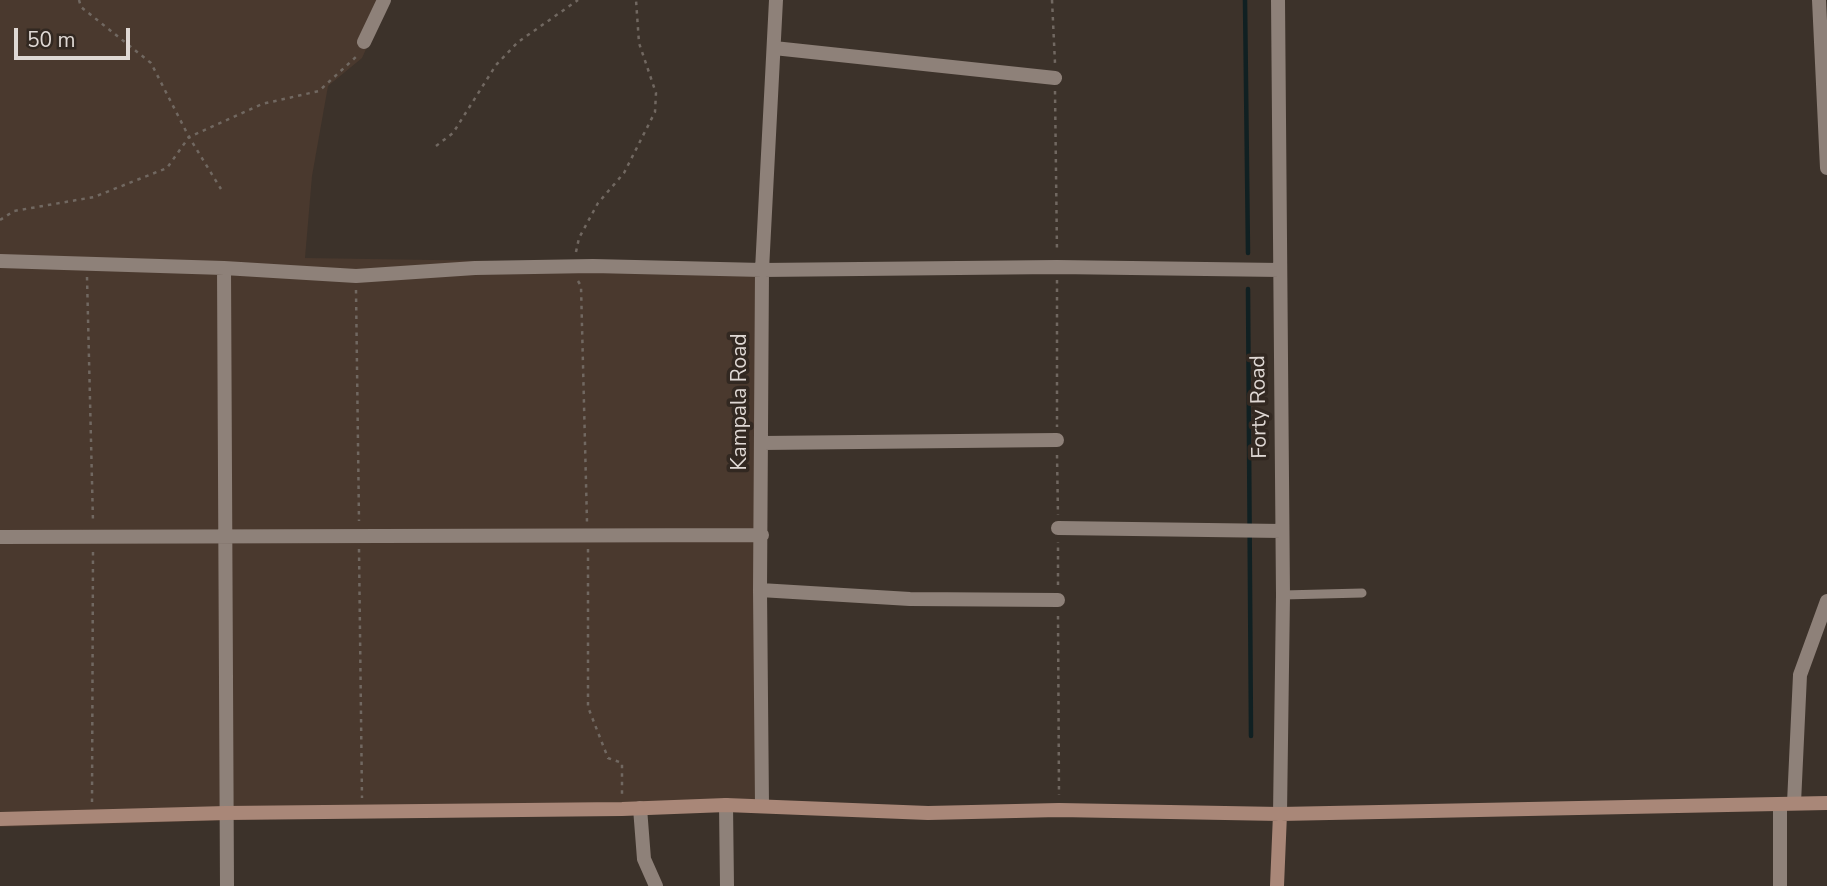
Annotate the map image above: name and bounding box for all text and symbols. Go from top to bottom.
scale bar [18,14,133,58]
text: 50 m [27,26,76,54]
street label: Kampala Road [728,333,754,471]
street label: Forty Road [1246,355,1274,459]

